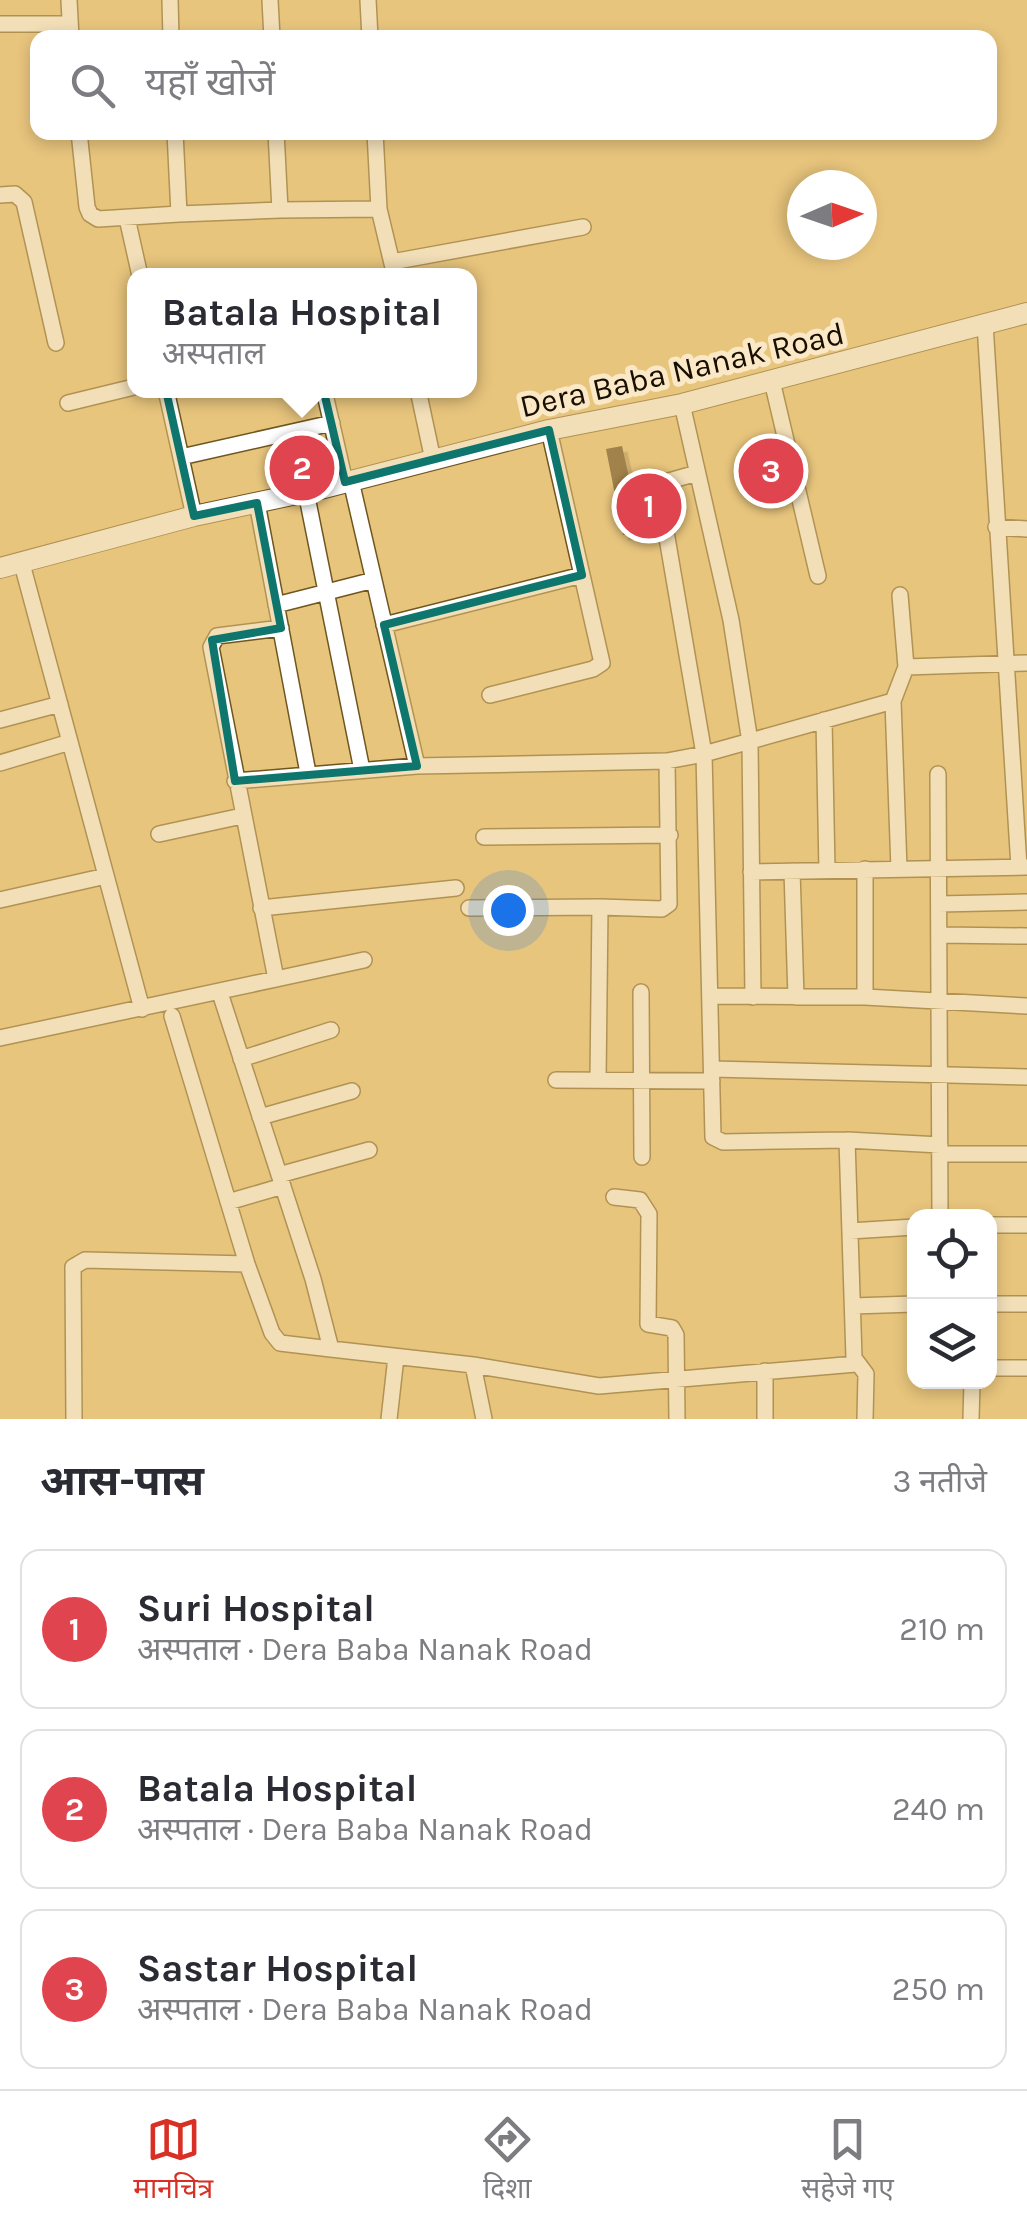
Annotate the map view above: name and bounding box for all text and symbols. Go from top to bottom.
search box [30,30,997,140]
icon: search [65,58,120,113]
text: यहाँ खोजें [145,60,275,105]
north arrow [787,170,877,260]
popup [127,268,477,398]
text: Batala Hospital [162,290,442,335]
street label: Dera Baba Nanak Road [516,315,848,425]
text: अस्पताल [162,335,265,372]
pin: 2 [270,430,334,506]
pin: 3 [738,434,804,508]
pin: 1 [616,468,682,544]
your location [483,885,534,936]
map controls [907,1209,997,1389]
button: locate [907,1209,997,1299]
button: layers [907,1299,997,1389]
text: आस-पास [40,1456,204,1506]
text: 3 नतीजे [892,1463,987,1500]
text: Suri Hospital [137,1586,375,1631]
text: 1 [69,1611,80,1648]
text: 210 m [899,1611,985,1648]
text: अस्पताल · Dera Baba Nanak Road [137,1631,593,1668]
text: Batala Hospital [137,1766,417,1811]
text: 2 [65,1791,84,1828]
text: 240 m [892,1791,985,1828]
text: अस्पताल · Dera Baba Nanak Road [137,1811,593,1848]
text: Sastar Hospital [137,1946,418,1991]
text: 3 [65,1971,84,2008]
text: 250 m [892,1971,985,2008]
text: अस्पताल · Dera Baba Nanak Road [137,1991,593,2028]
tab: मानचित्र [133,2112,213,2209]
tab: दिशा [480,2112,535,2209]
tab: सहेजे गए [801,2112,894,2209]

